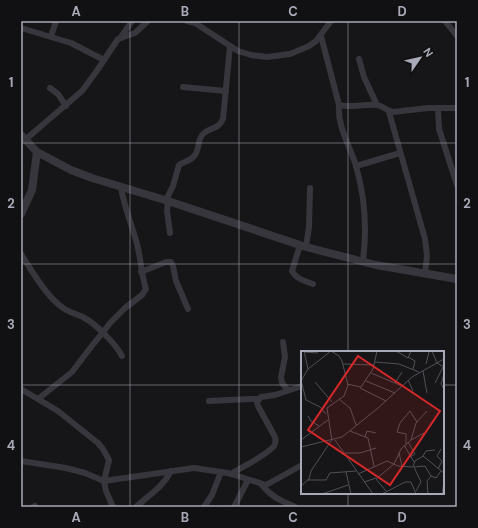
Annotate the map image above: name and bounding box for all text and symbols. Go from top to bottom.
text: A [71,3,81,20]
text: B [181,3,189,20]
text: C [288,3,298,20]
text: D [397,3,407,20]
north arrow [400,38,440,78]
text: N [420,45,436,60]
text: 1 [9,74,13,91]
text: 1 [465,74,469,91]
text: 2 [7,195,15,212]
text: 2 [463,195,471,212]
text: 3 [7,316,15,333]
text: 3 [463,316,471,333]
inset map [301,351,444,494]
text: 4 [7,437,15,454]
text: 4 [463,437,471,454]
text: A [71,509,81,526]
text: B [181,509,189,526]
text: C [288,509,298,526]
text: D [397,509,407,526]

